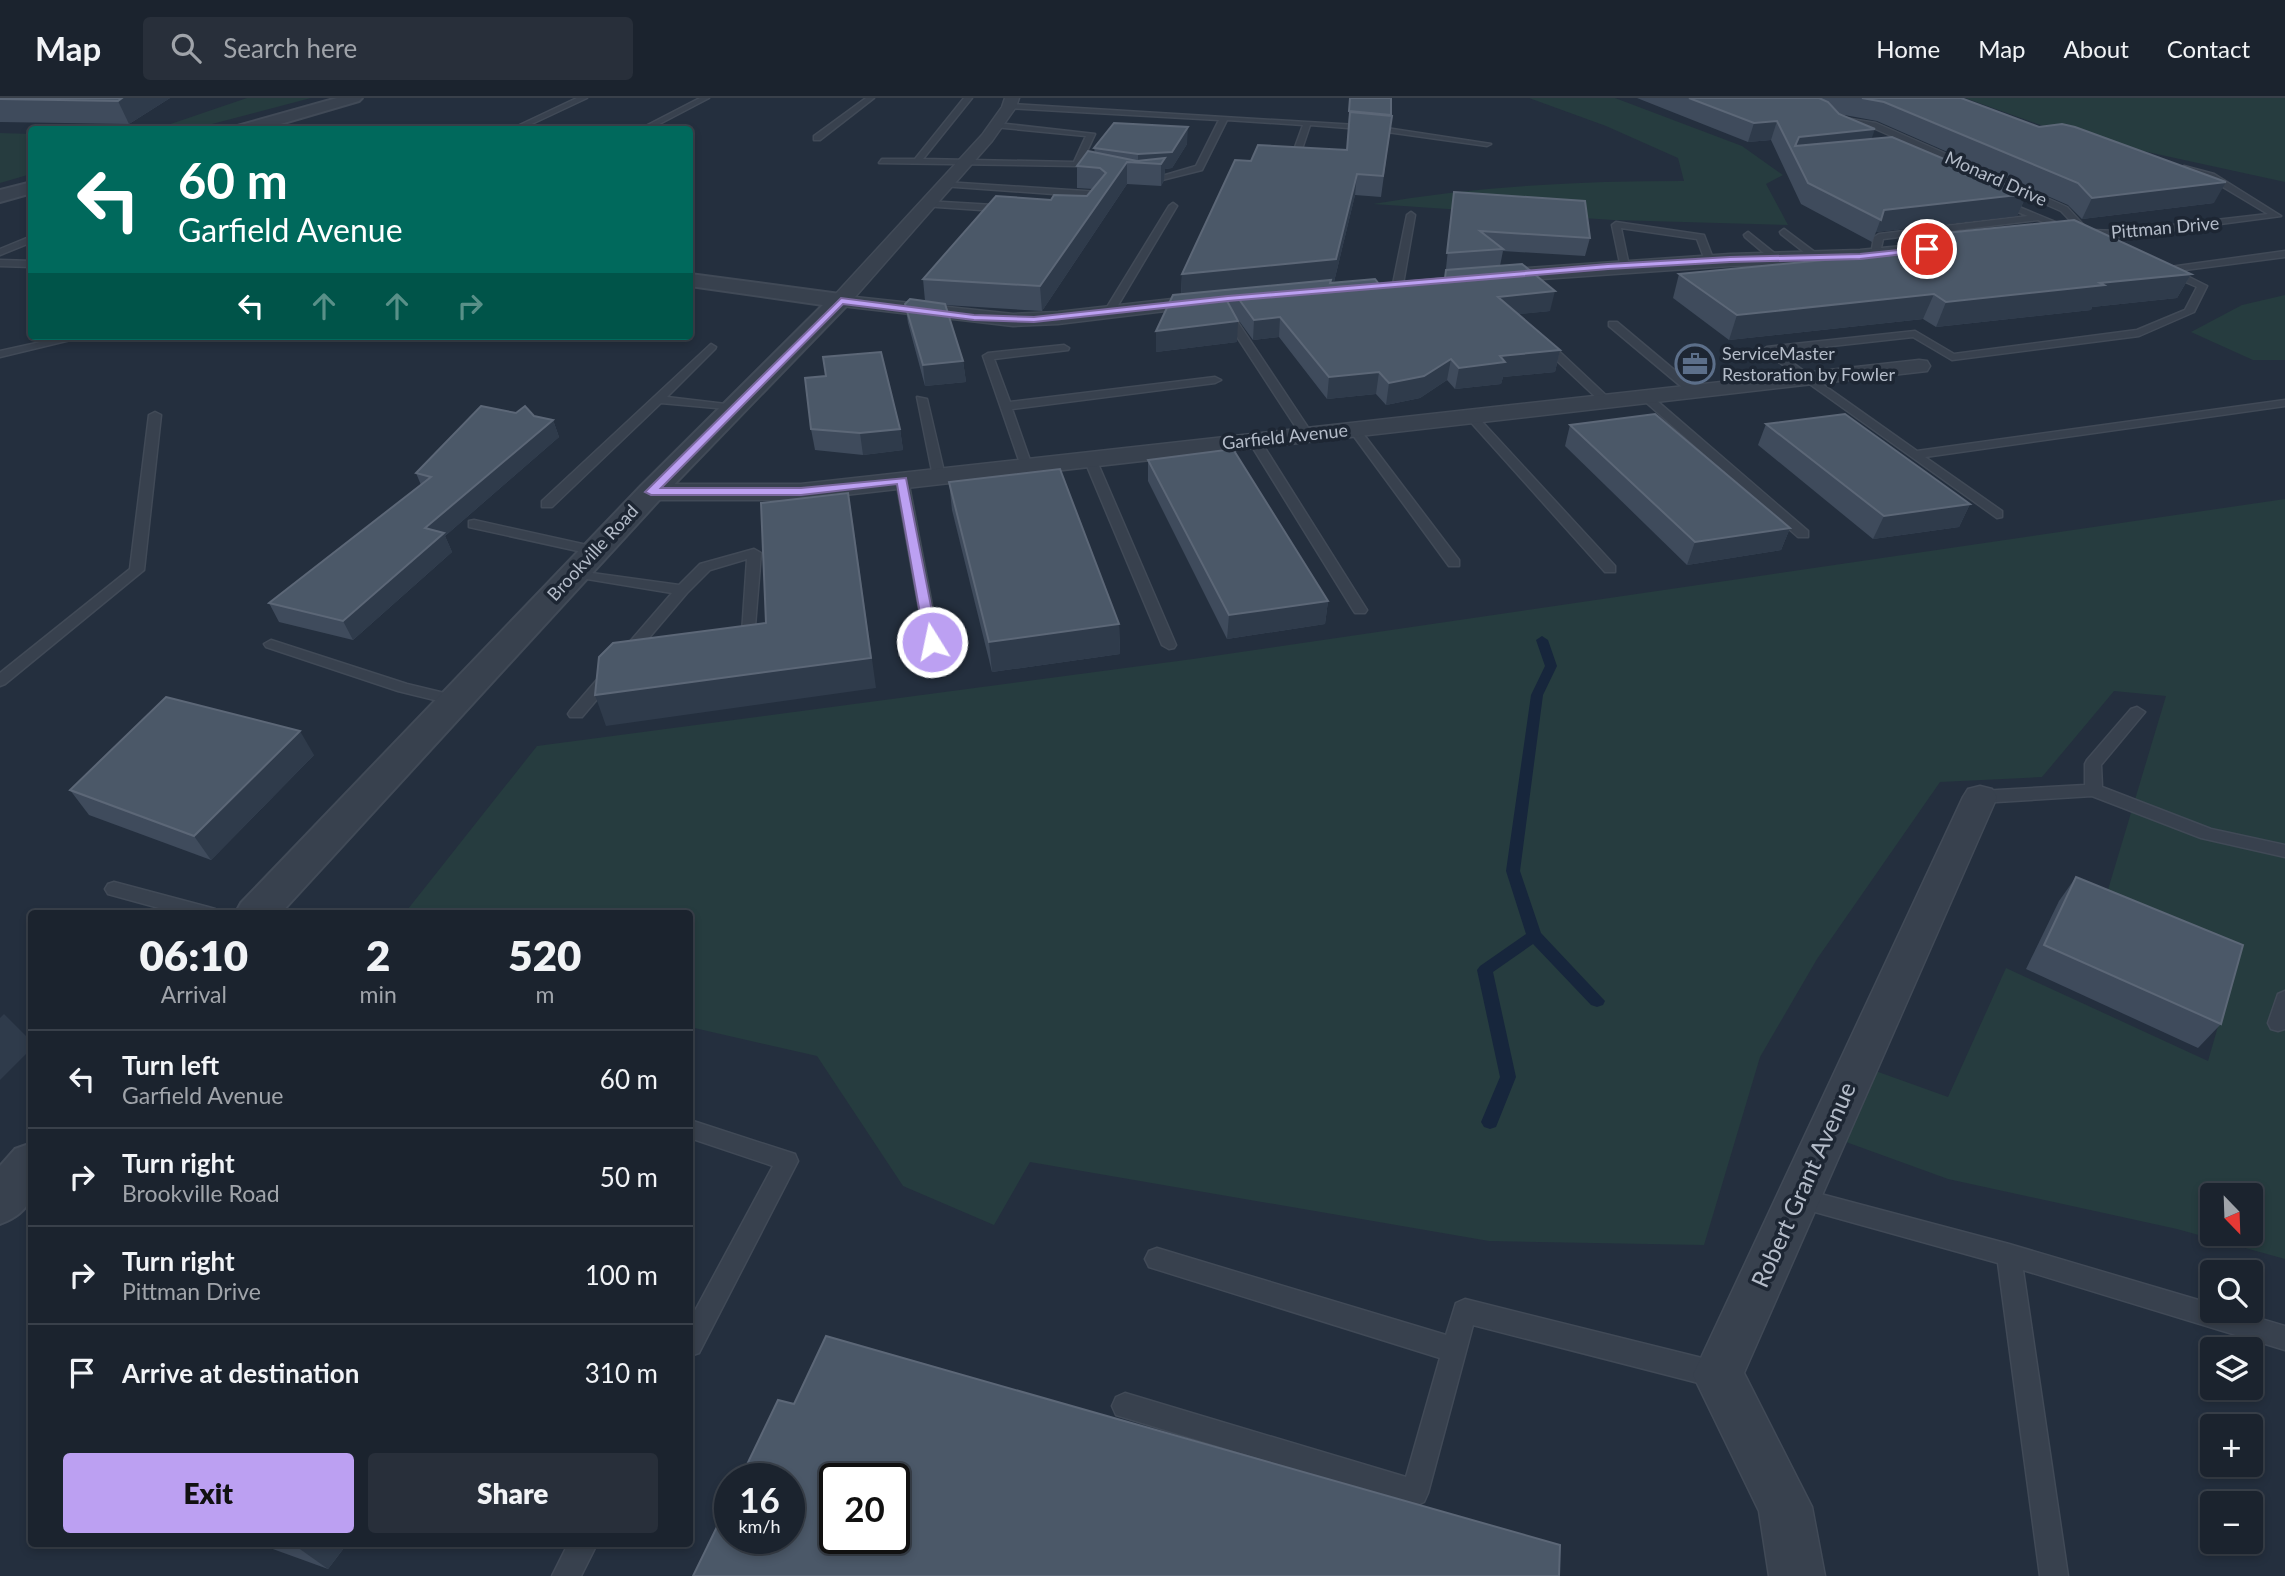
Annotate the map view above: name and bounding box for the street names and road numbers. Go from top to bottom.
street label: Monard Drive [1942,146,2051,210]
street label: Pittman Drive [2110,211,2220,243]
street label: Garfield Avenue [1221,418,1349,454]
street label: Brookville Road [542,500,642,605]
street label: Robert Grant Avenue [1744,1077,1861,1292]

